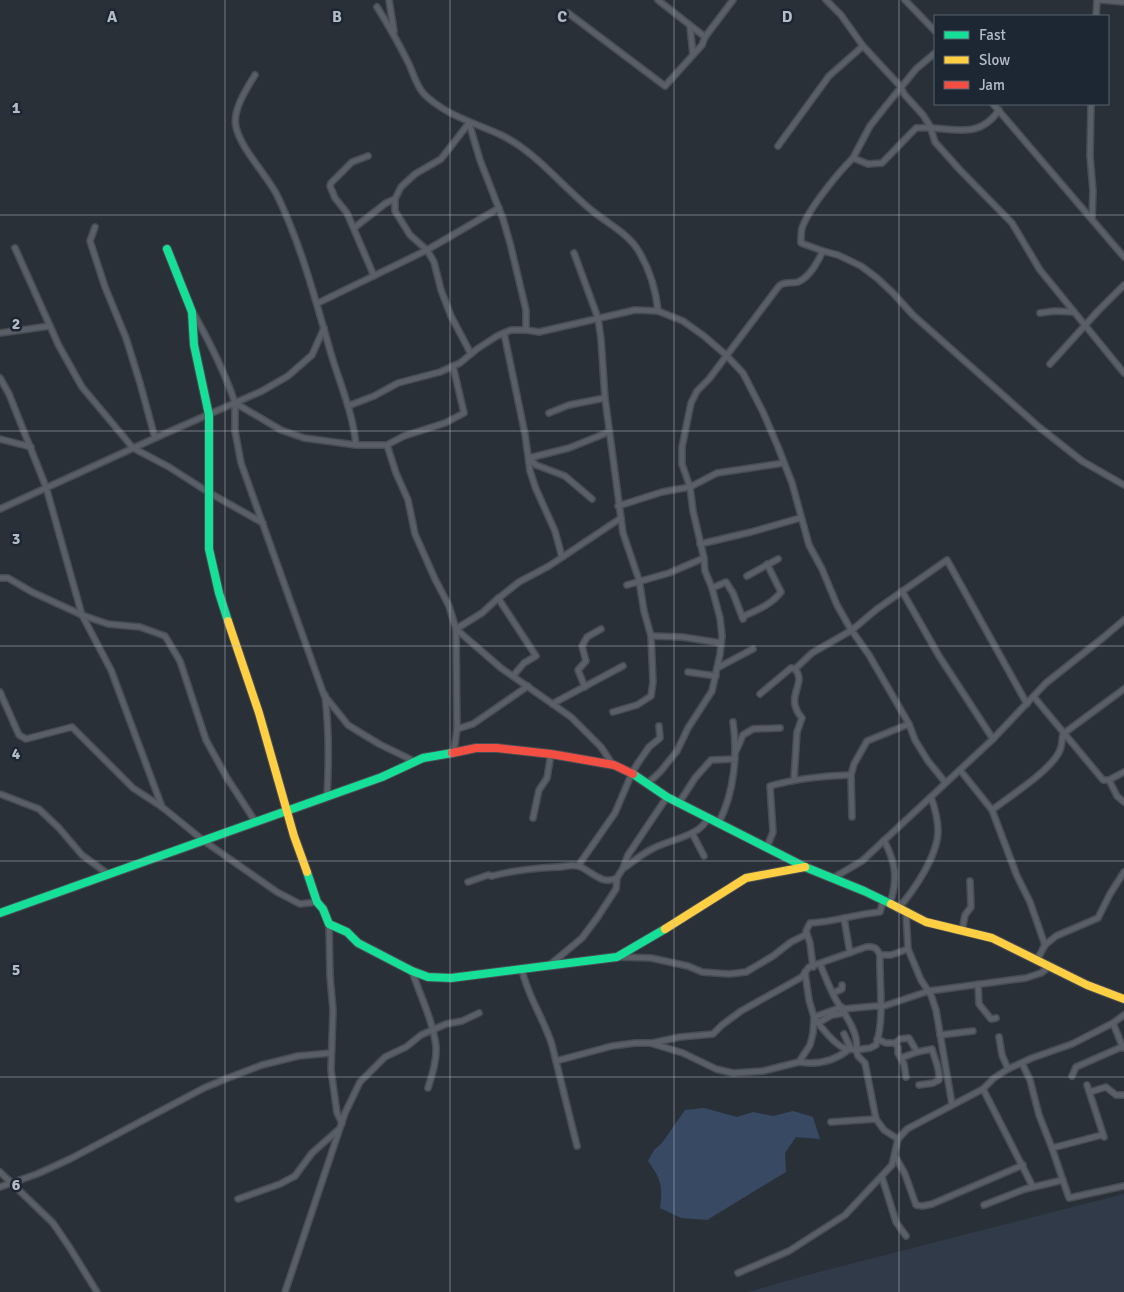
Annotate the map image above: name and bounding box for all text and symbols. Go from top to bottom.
text: A [107,7,118,27]
text: B [332,7,342,27]
text: C [557,7,567,27]
text: D [782,7,793,27]
legend [934,15,1109,105]
text: Fast [979,26,1006,44]
text: Slow [979,51,1010,69]
text: Jam [979,76,1005,94]
text: 1 [12,98,21,118]
text: 2 [12,314,20,334]
text: 3 [12,529,20,549]
text: 4 [12,744,21,764]
text: 5 [12,960,20,980]
text: 6 [12,1175,21,1195]

